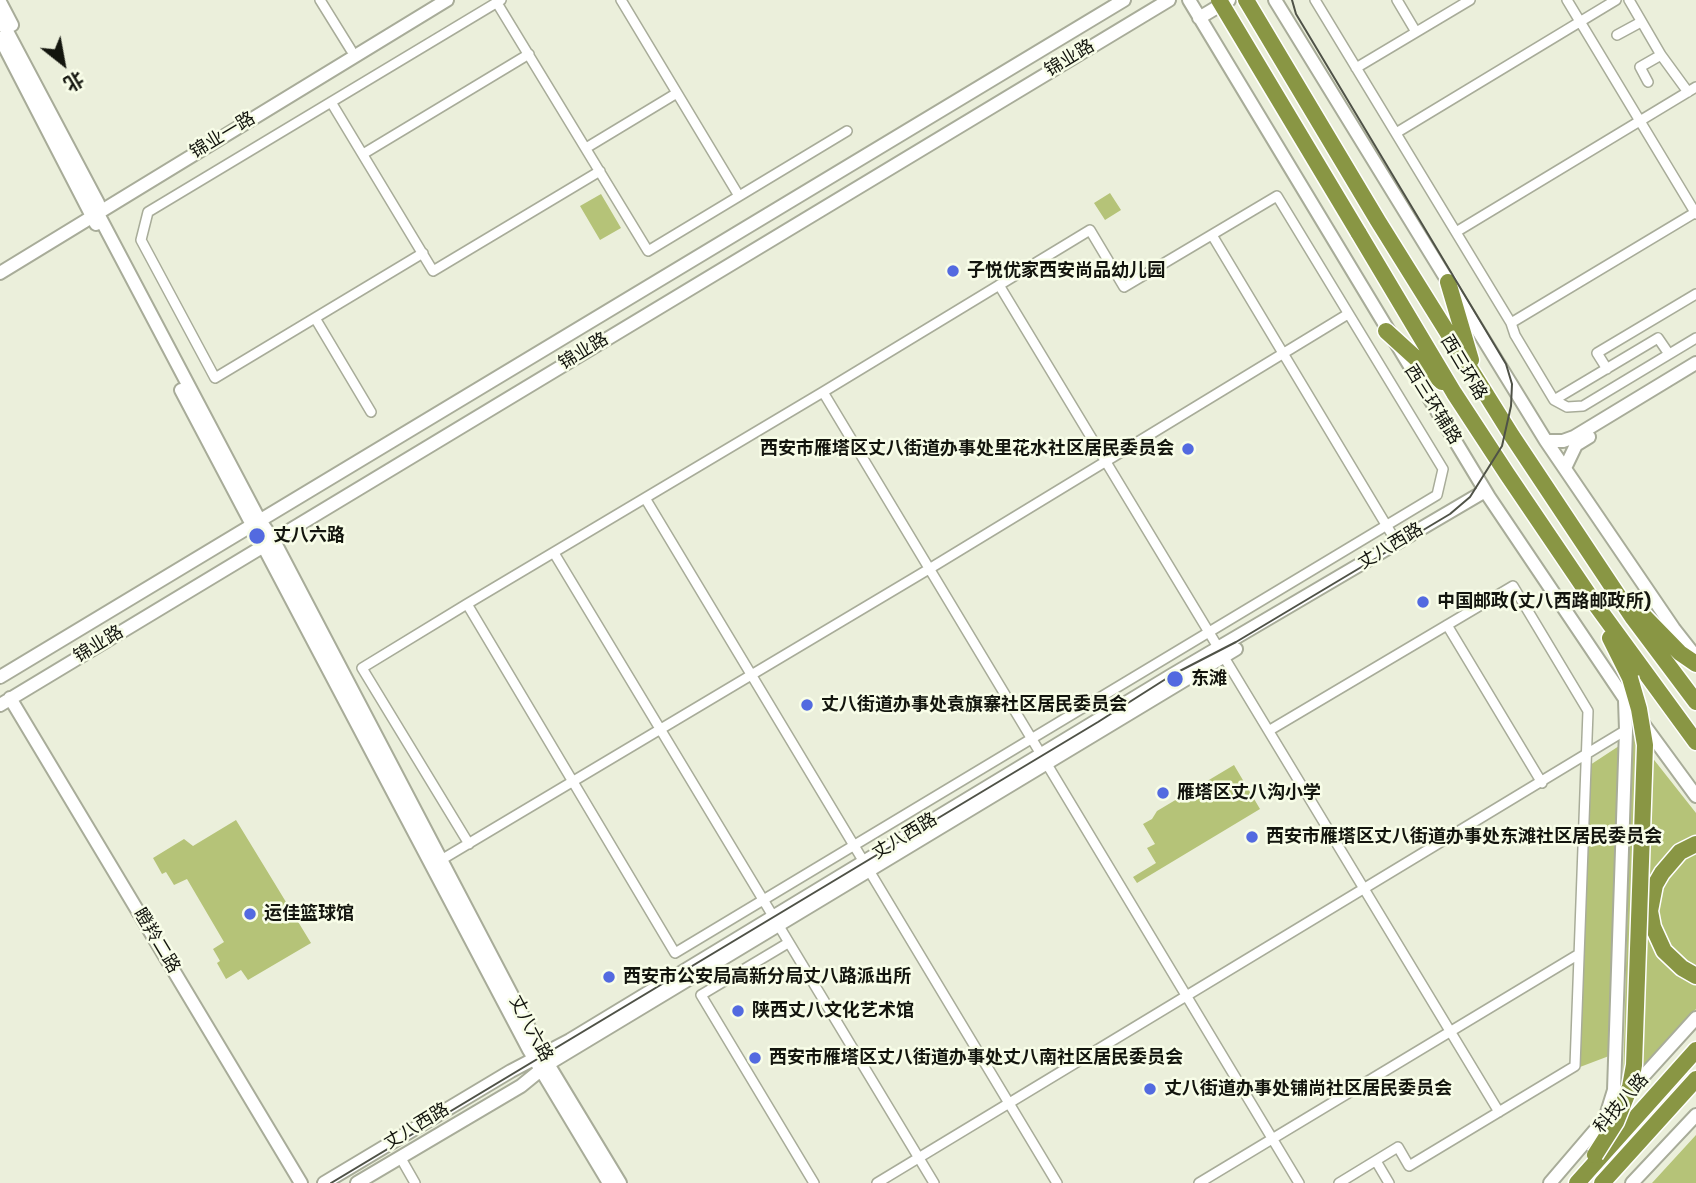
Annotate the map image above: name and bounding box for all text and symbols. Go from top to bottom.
north arrow [28,28,98,98]
street label: 锦业路 [1041,36,1099,82]
text: 北 [59,65,89,98]
street label: 锦业一路 [187,108,259,164]
place label: 子悦优家西安尚品幼儿园 [967,260,1165,282]
marker: 子悦优家西安尚品幼儿园 [945,263,961,279]
street label: 锦业路 [555,329,613,375]
street label: 西三环路 [1435,332,1491,404]
street label: 西三环辅路 [1399,361,1465,449]
place label: 西安市雁塔区丈八街道办事处里花水社区居民委员会 [760,438,1174,460]
marker: 西安市雁塔区丈八街道办事处里花水社区居民委员会 [1180,441,1196,457]
street label: 丈八西路 [1355,519,1427,575]
place label: 丈八六路 [273,525,345,547]
marker: 丈八六路 [247,526,267,546]
place label: 中国邮政(丈八西路邮政所) [1437,591,1652,613]
marker: 中国邮政(丈八西路邮政所) [1415,594,1431,610]
street label: 锦业路 [70,622,128,668]
place label: 东滩 [1191,668,1227,690]
marker: 东滩 [1165,669,1185,689]
place label: 丈八街道办事处袁旗寨社区居民委员会 [821,694,1127,716]
marker: 丈八街道办事处袁旗寨社区居民委员会 [799,697,815,713]
place label: 雁塔区丈八沟小学 [1177,782,1321,804]
marker: 雁塔区丈八沟小学 [1155,785,1171,801]
street label: 丈八西路 [869,809,941,865]
place label: 西安市雁塔区丈八街道办事处东滩社区居民委员会 [1266,826,1662,848]
marker: 西安市雁塔区丈八街道办事处东滩社区居民委员会 [1244,829,1260,845]
place label: 运佳篮球馆 [264,903,354,925]
street label: 瞪羚二路 [128,905,184,977]
marker: 运佳篮球馆 [242,906,258,922]
place label: 西安市公安局高新分局丈八路派出所 [623,966,911,988]
marker: 西安市公安局高新分局丈八路派出所 [601,969,617,985]
street label: 丈八六路 [504,992,556,1066]
place label: 陕西丈八文化艺术馆 [752,1000,914,1022]
marker: 陕西丈八文化艺术馆 [730,1003,746,1019]
place label: 西安市雁塔区丈八街道办事处丈八南社区居民委员会 [769,1047,1183,1069]
marker: 西安市雁塔区丈八街道办事处丈八南社区居民委员会 [747,1050,763,1066]
street label: 科技八路 [1590,1070,1654,1138]
place label: 丈八街道办事处铺尚社区居民委员会 [1164,1078,1452,1100]
marker: 丈八街道办事处铺尚社区居民委员会 [1142,1081,1158,1097]
street label: 丈八西路 [381,1099,453,1155]

